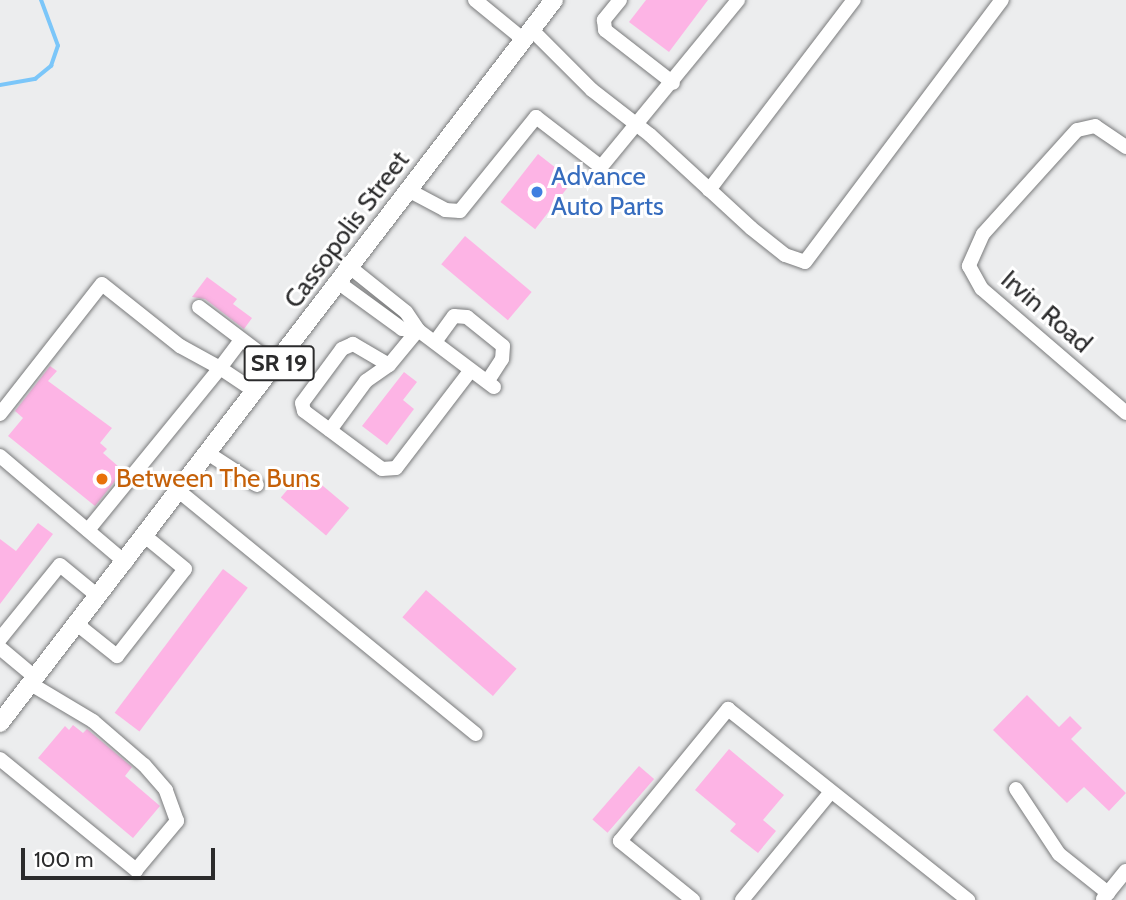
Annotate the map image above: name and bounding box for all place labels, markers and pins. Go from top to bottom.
place label: Advance Auto Parts [551,161,664,222]
marker: Advance Auto Parts [529,184,545,200]
place label: Between The Buns [116,463,321,495]
marker: Between The Buns [94,471,110,487]

